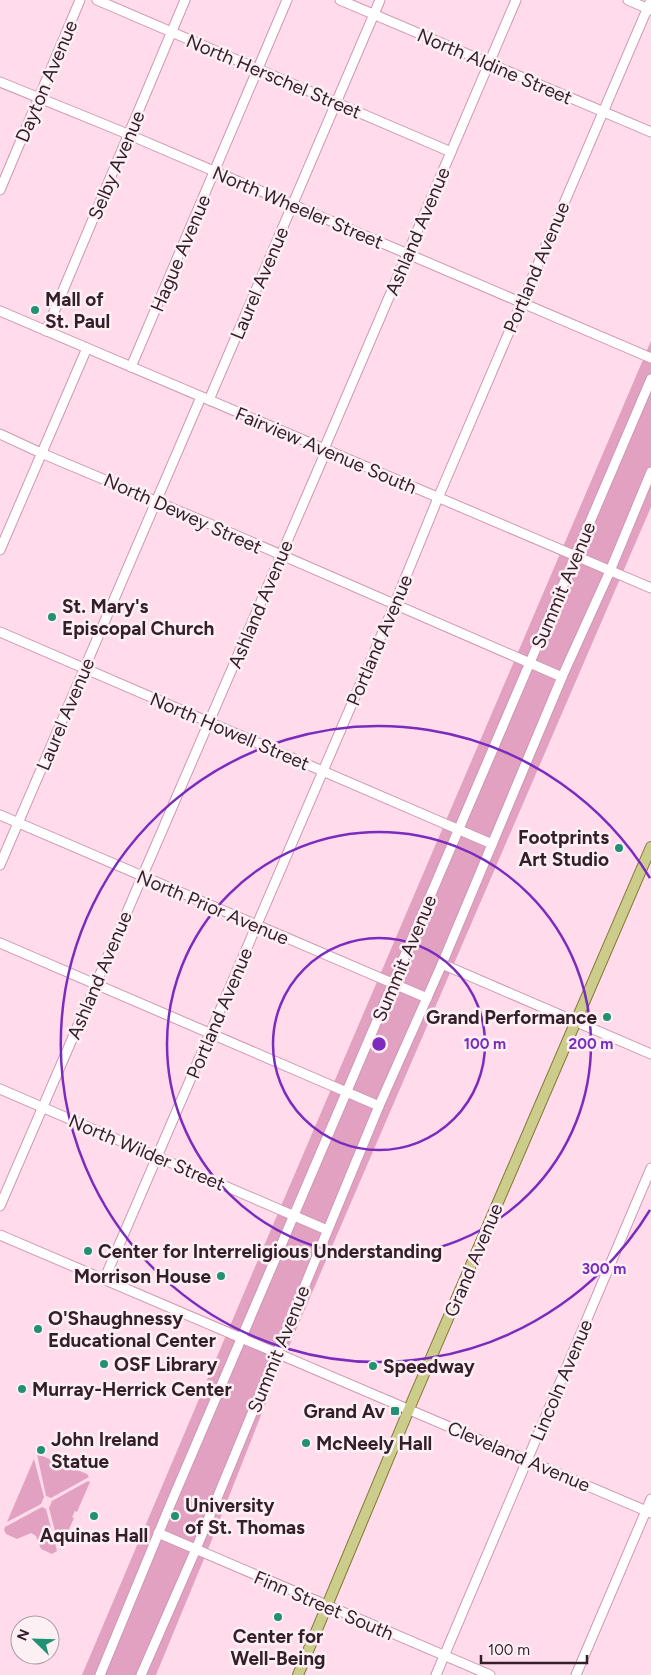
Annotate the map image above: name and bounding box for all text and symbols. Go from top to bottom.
street label: Dayton Avenue [10,17,83,146]
street label: North Aldine Street [414,23,576,109]
street label: North Herschel Street [183,29,365,124]
street label: Selby Avenue [83,107,150,223]
street label: North Wheeler Street [209,161,387,254]
street label: Ashland Avenue [380,164,455,299]
street label: Hague Avenue [145,191,215,315]
street label: Portland Avenue [499,198,574,336]
street label: Laurel Avenue [225,223,294,343]
place label: Mall of St. Paul [45,288,110,333]
marker: Mall of St. Paul [29,304,41,316]
street label: Fairview Avenue South [232,402,420,499]
street label: North Dewey Street [100,468,265,559]
street label: Summit Avenue [526,518,600,652]
street label: Ashland Avenue [223,537,298,672]
street label: Portland Avenue [342,571,417,709]
place label: St. Mary's Episcopal Church [62,595,214,640]
marker: St. Mary's Episcopal Church [46,611,58,623]
street label: Laurel Avenue [31,654,100,774]
street label: North Howell Street [147,687,313,775]
place label: Footprints Art Studio [518,826,609,871]
marker: Footprints Art Studio [613,842,625,854]
street label: North Prior Avenue [133,865,292,950]
street label: Summit Avenue [367,891,441,1025]
street label: Ashland Avenue [62,908,137,1043]
street label: Portland Avenue [182,944,257,1082]
place label: Grand Performance [426,1006,597,1029]
marker: Grand Performance [601,1011,613,1023]
centre of rings [370,1035,388,1053]
text: 100 m [464,1035,506,1053]
text: 200 m [569,1035,613,1053]
street label: North Wilder Street [65,1109,228,1196]
street label: Grand Avenue [439,1200,508,1320]
place label: Center for Interreligious Understanding [98,1240,442,1263]
marker: Center for Interreligious Understanding [82,1245,94,1257]
text: 300 m [582,1260,626,1278]
place label: Morrison House [74,1265,211,1288]
marker: Morrison House [215,1270,227,1282]
street label: Summit Avenue [242,1282,314,1416]
place label: O'Shaughnessy Educational Center [48,1307,216,1352]
street label: Lincoln Avenue [525,1316,597,1444]
marker: O'Shaughnessy Educational Center [32,1323,44,1335]
place label: OSF Library [114,1353,218,1376]
place label: Speedway [383,1355,475,1378]
marker: OSF Library [98,1358,110,1370]
marker: Speedway [367,1360,379,1372]
place label: Murray-Herrick Center [32,1378,232,1401]
marker: Murray-Herrick Center [16,1383,28,1395]
place label: Grand Av [304,1400,385,1423]
marker: Grand Av [389,1405,401,1417]
street label: Cleveland Avenue [444,1416,594,1497]
place label: John Ireland Statue [51,1428,159,1473]
place label: McNeely Hall [316,1432,432,1455]
marker: McNeely Hall [300,1437,312,1449]
marker: John Ireland Statue [35,1444,47,1456]
place label: University of St. Thomas [185,1494,305,1539]
marker: Aquinas Hall [88,1510,100,1522]
marker: University of St. Thomas [169,1510,181,1522]
place label: Aquinas Hall [40,1524,148,1547]
street label: Finn Street South [250,1566,397,1645]
marker: Center for Well-Being [272,1611,284,1623]
north arrow [10,1615,60,1665]
place label: Center for Well-Being [231,1625,325,1670]
text: N [14,1627,33,1643]
scale bar [481,1632,587,1664]
text: 100 m [488,1641,530,1659]

